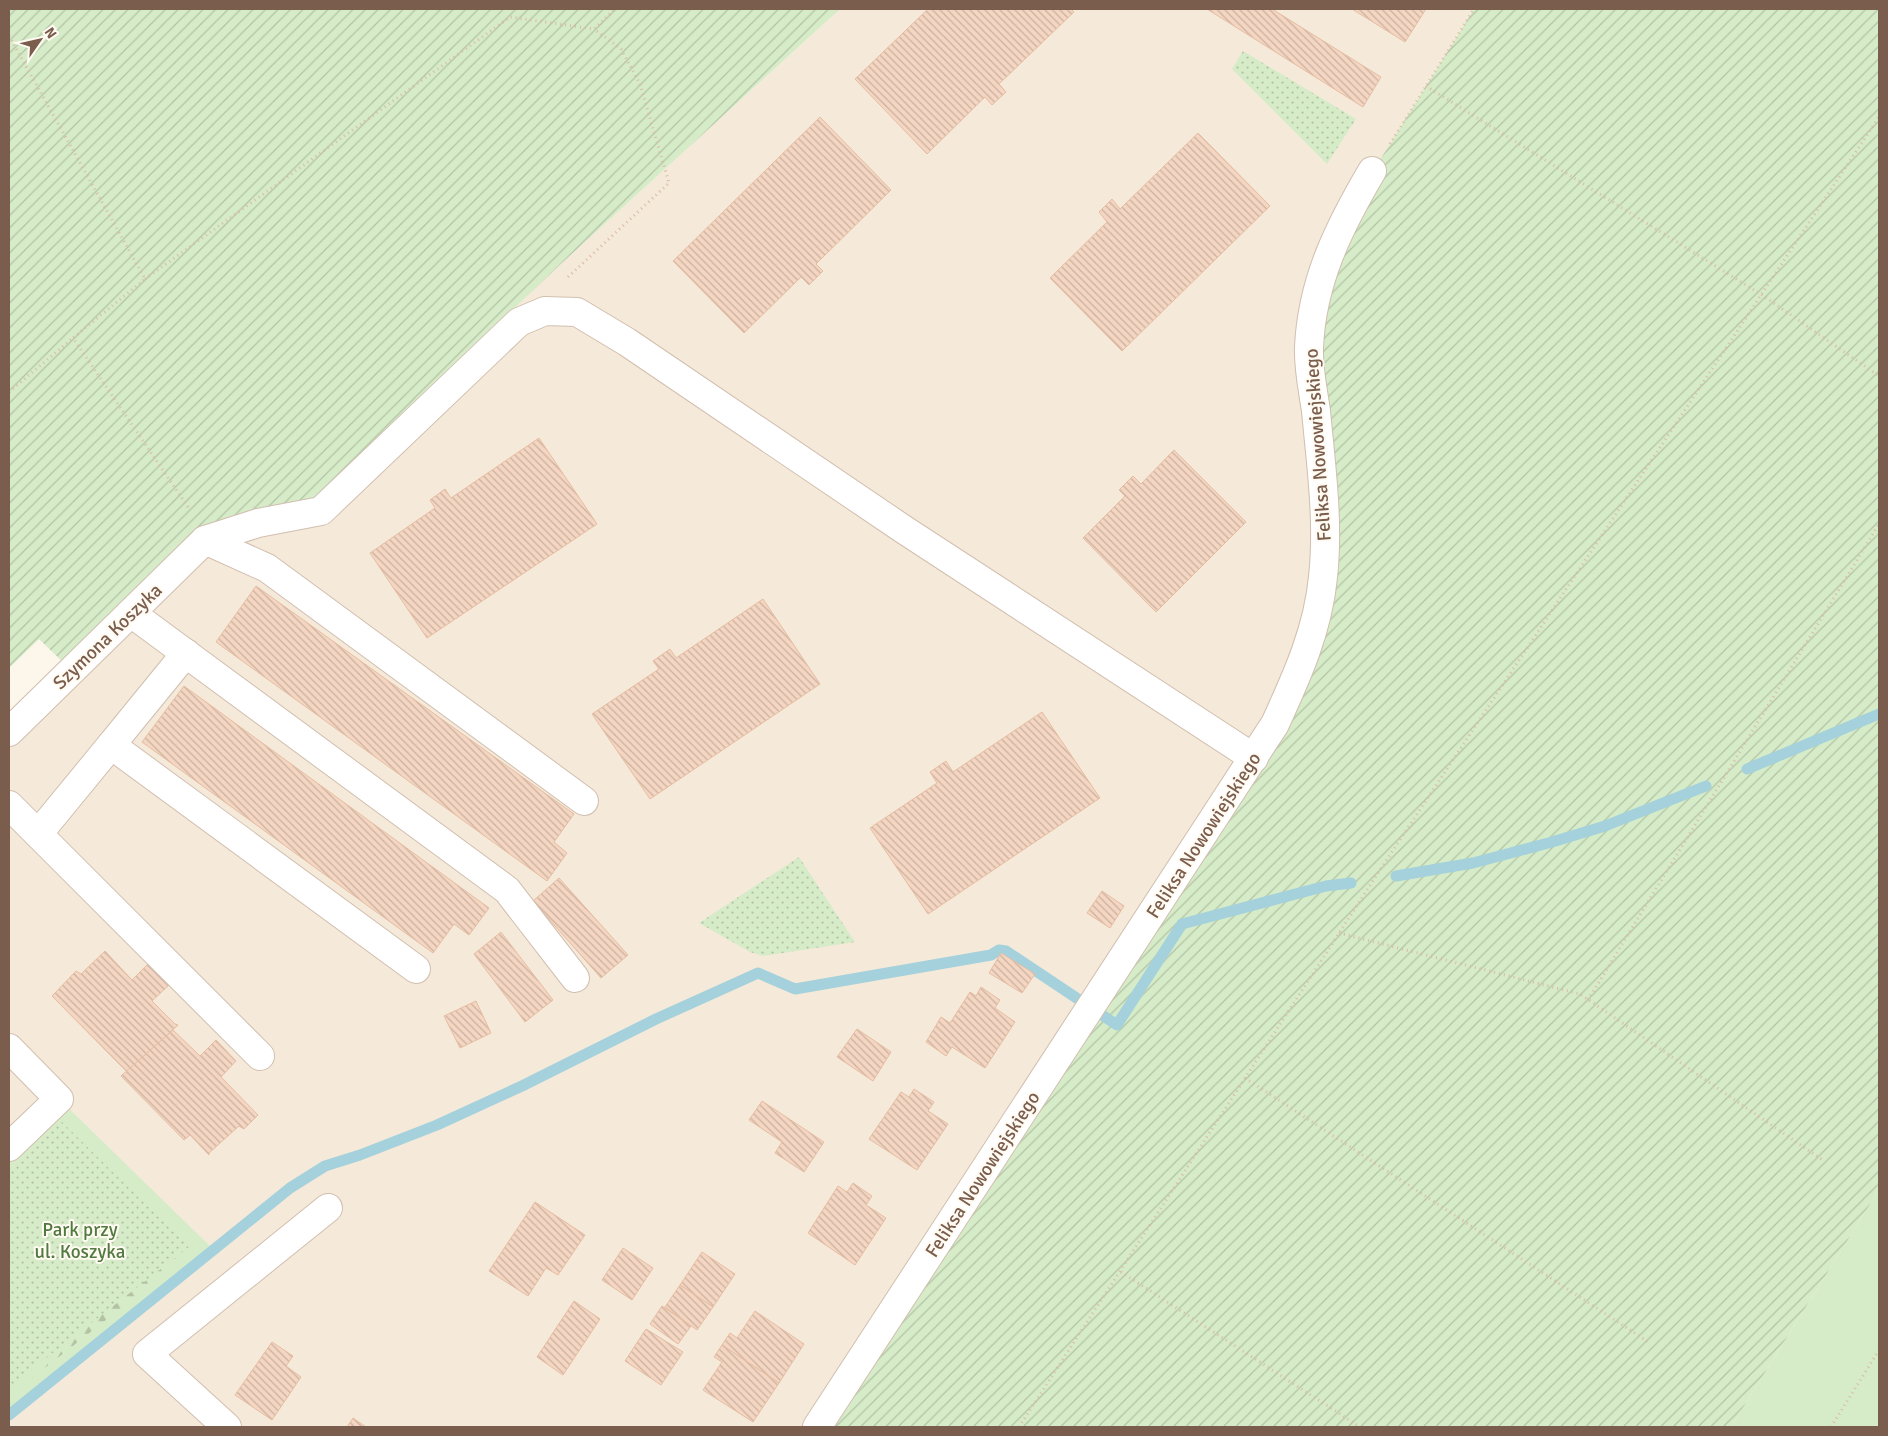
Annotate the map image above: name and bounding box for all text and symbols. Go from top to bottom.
north arrow [15,15,65,65]
text: N [41,24,60,42]
street label: Feliksa Nowowiejskiego [1299,348,1337,542]
street label: Szymona Koszyka [48,579,167,695]
street label: Feliksa Nowowiejskiego [1141,748,1267,923]
street label: Feliksa Nowowiejskiego [920,1087,1046,1262]
park label: Park przy ul. Koszyka [35,1218,125,1264]

